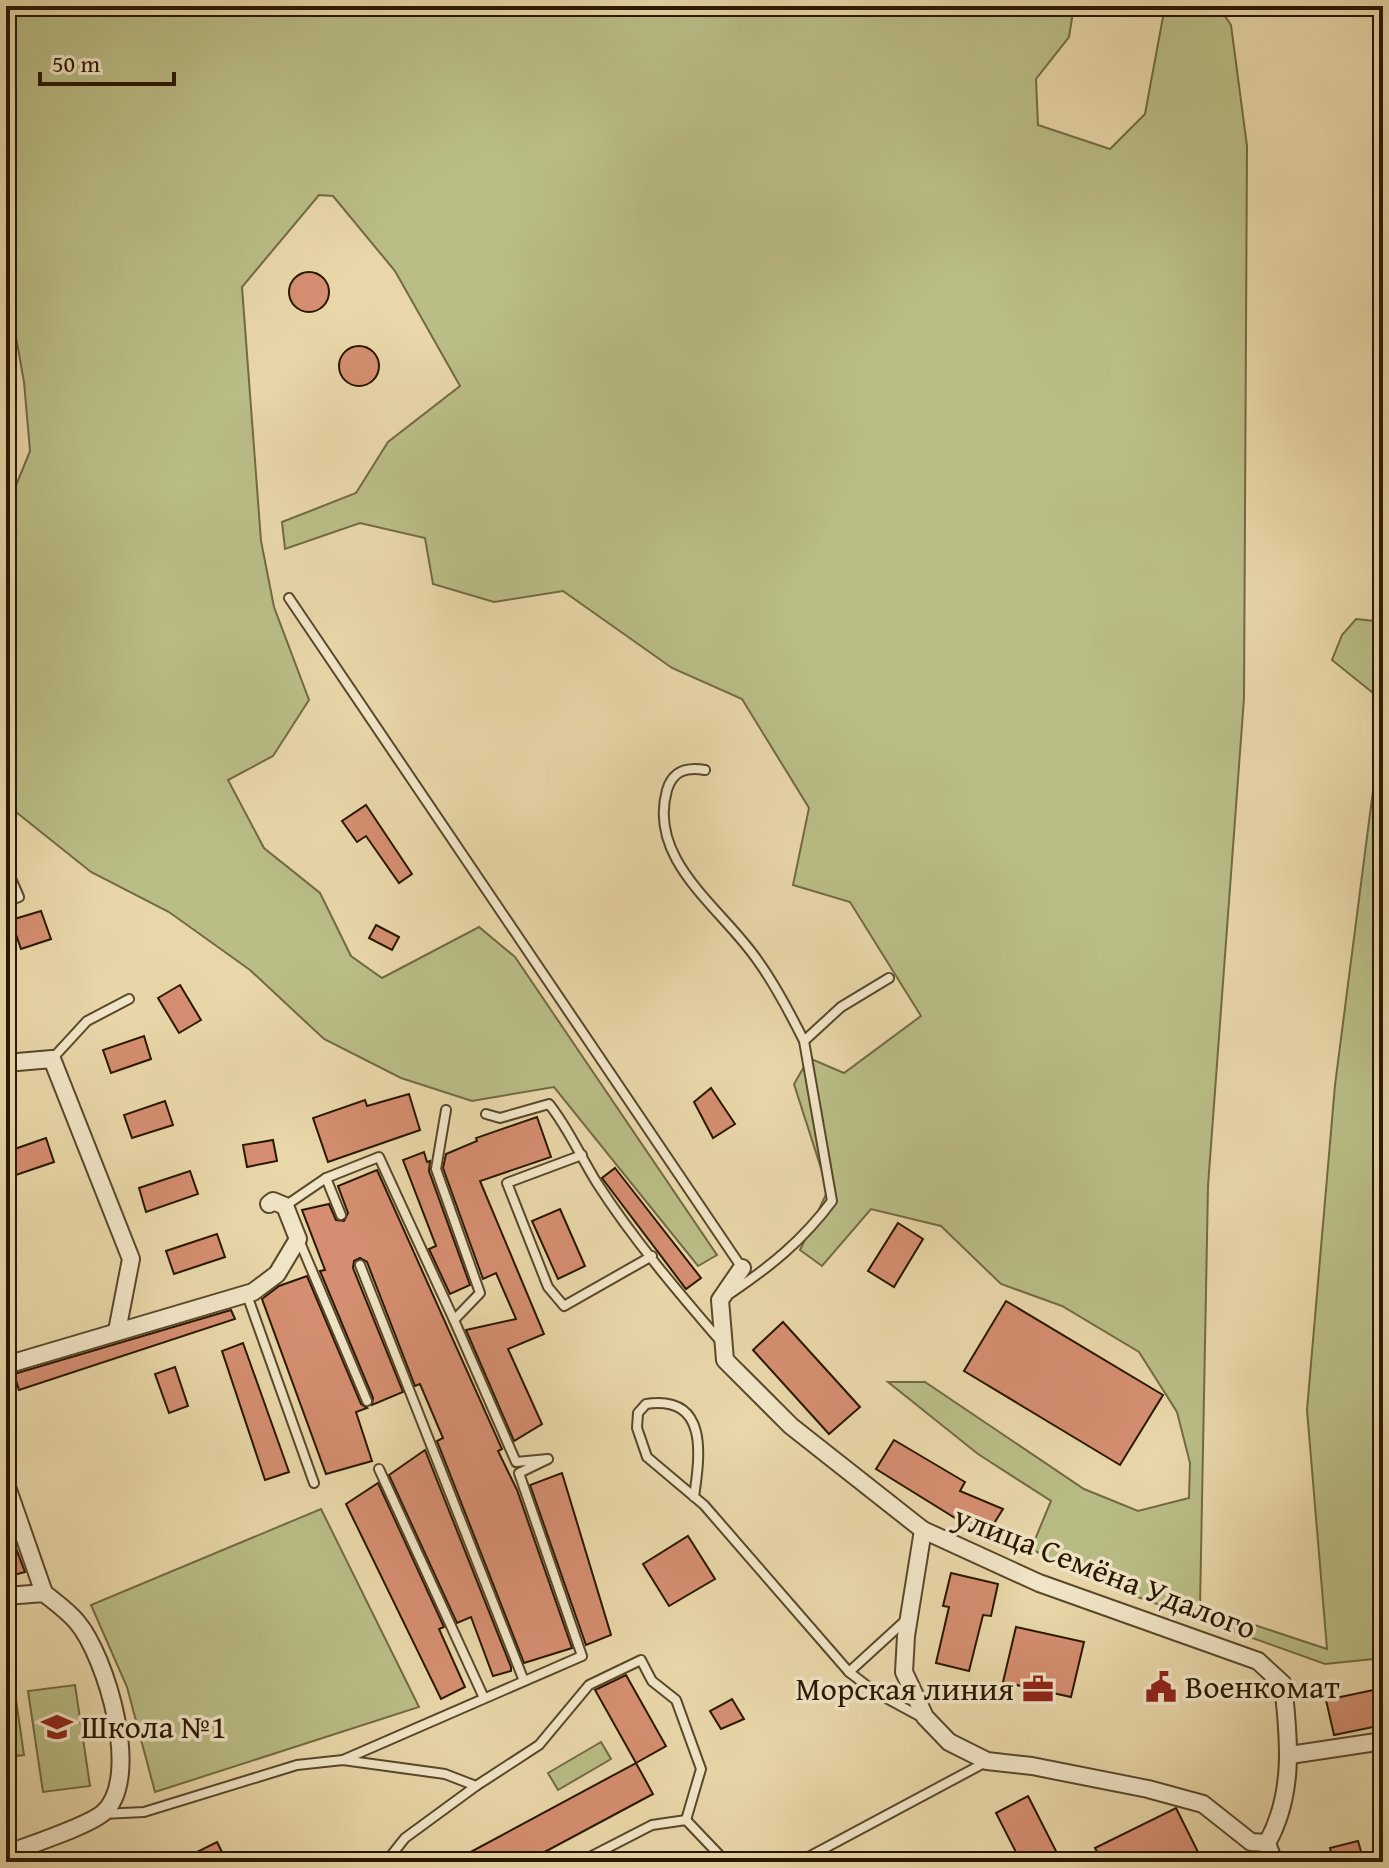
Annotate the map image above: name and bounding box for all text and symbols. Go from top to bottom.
scale bar [40,36,174,86]
text: 50 m [52,46,100,81]
street label: улица Семёна Удалого [946,1492,1263,1651]
place label: Военкомат [1185,1663,1340,1710]
place label: Морская линия [795,1665,1014,1712]
public building icon: Военкомат [1144,1670,1178,1704]
office icon: Морская линия [1021,1672,1055,1706]
place label: Школа №1 [81,1703,226,1750]
school or university icon: Школа №1 [40,1710,74,1744]

